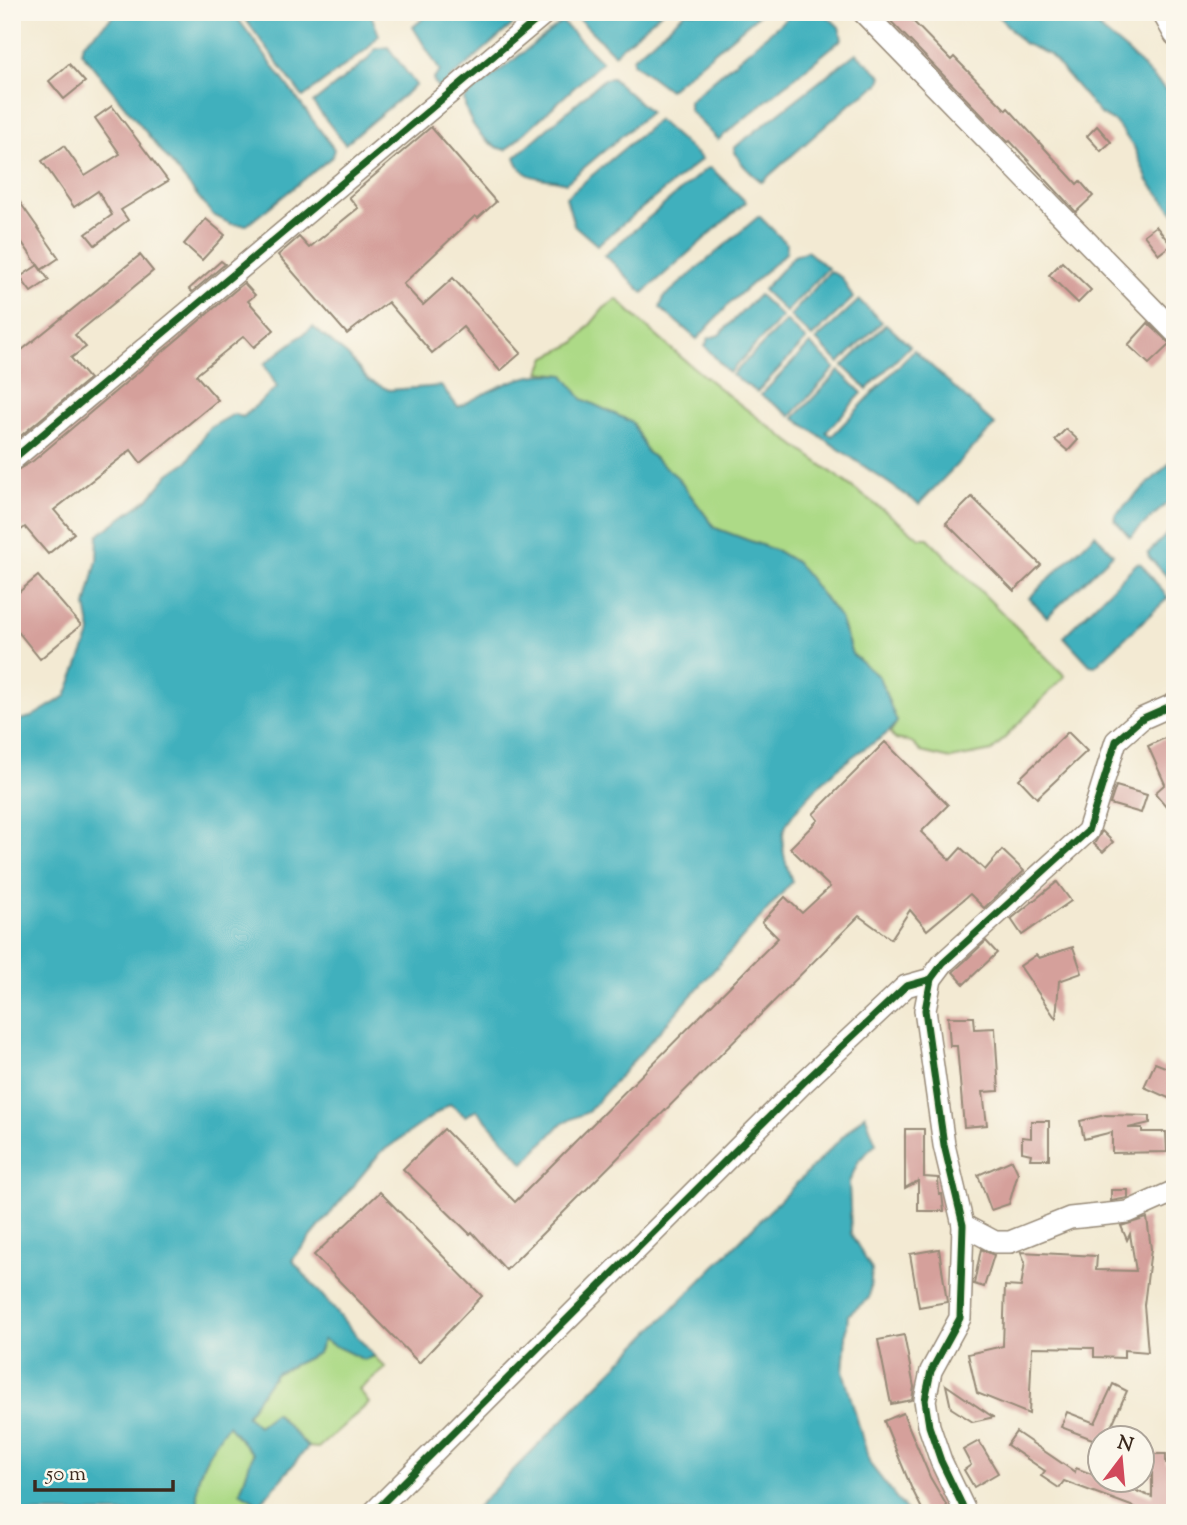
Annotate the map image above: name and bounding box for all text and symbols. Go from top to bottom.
north arrow [1086,1424,1156,1494]
text: N [1114,1430,1136,1460]
scale bar [35,1448,173,1492]
text: 50 m [45,1460,86,1490]

